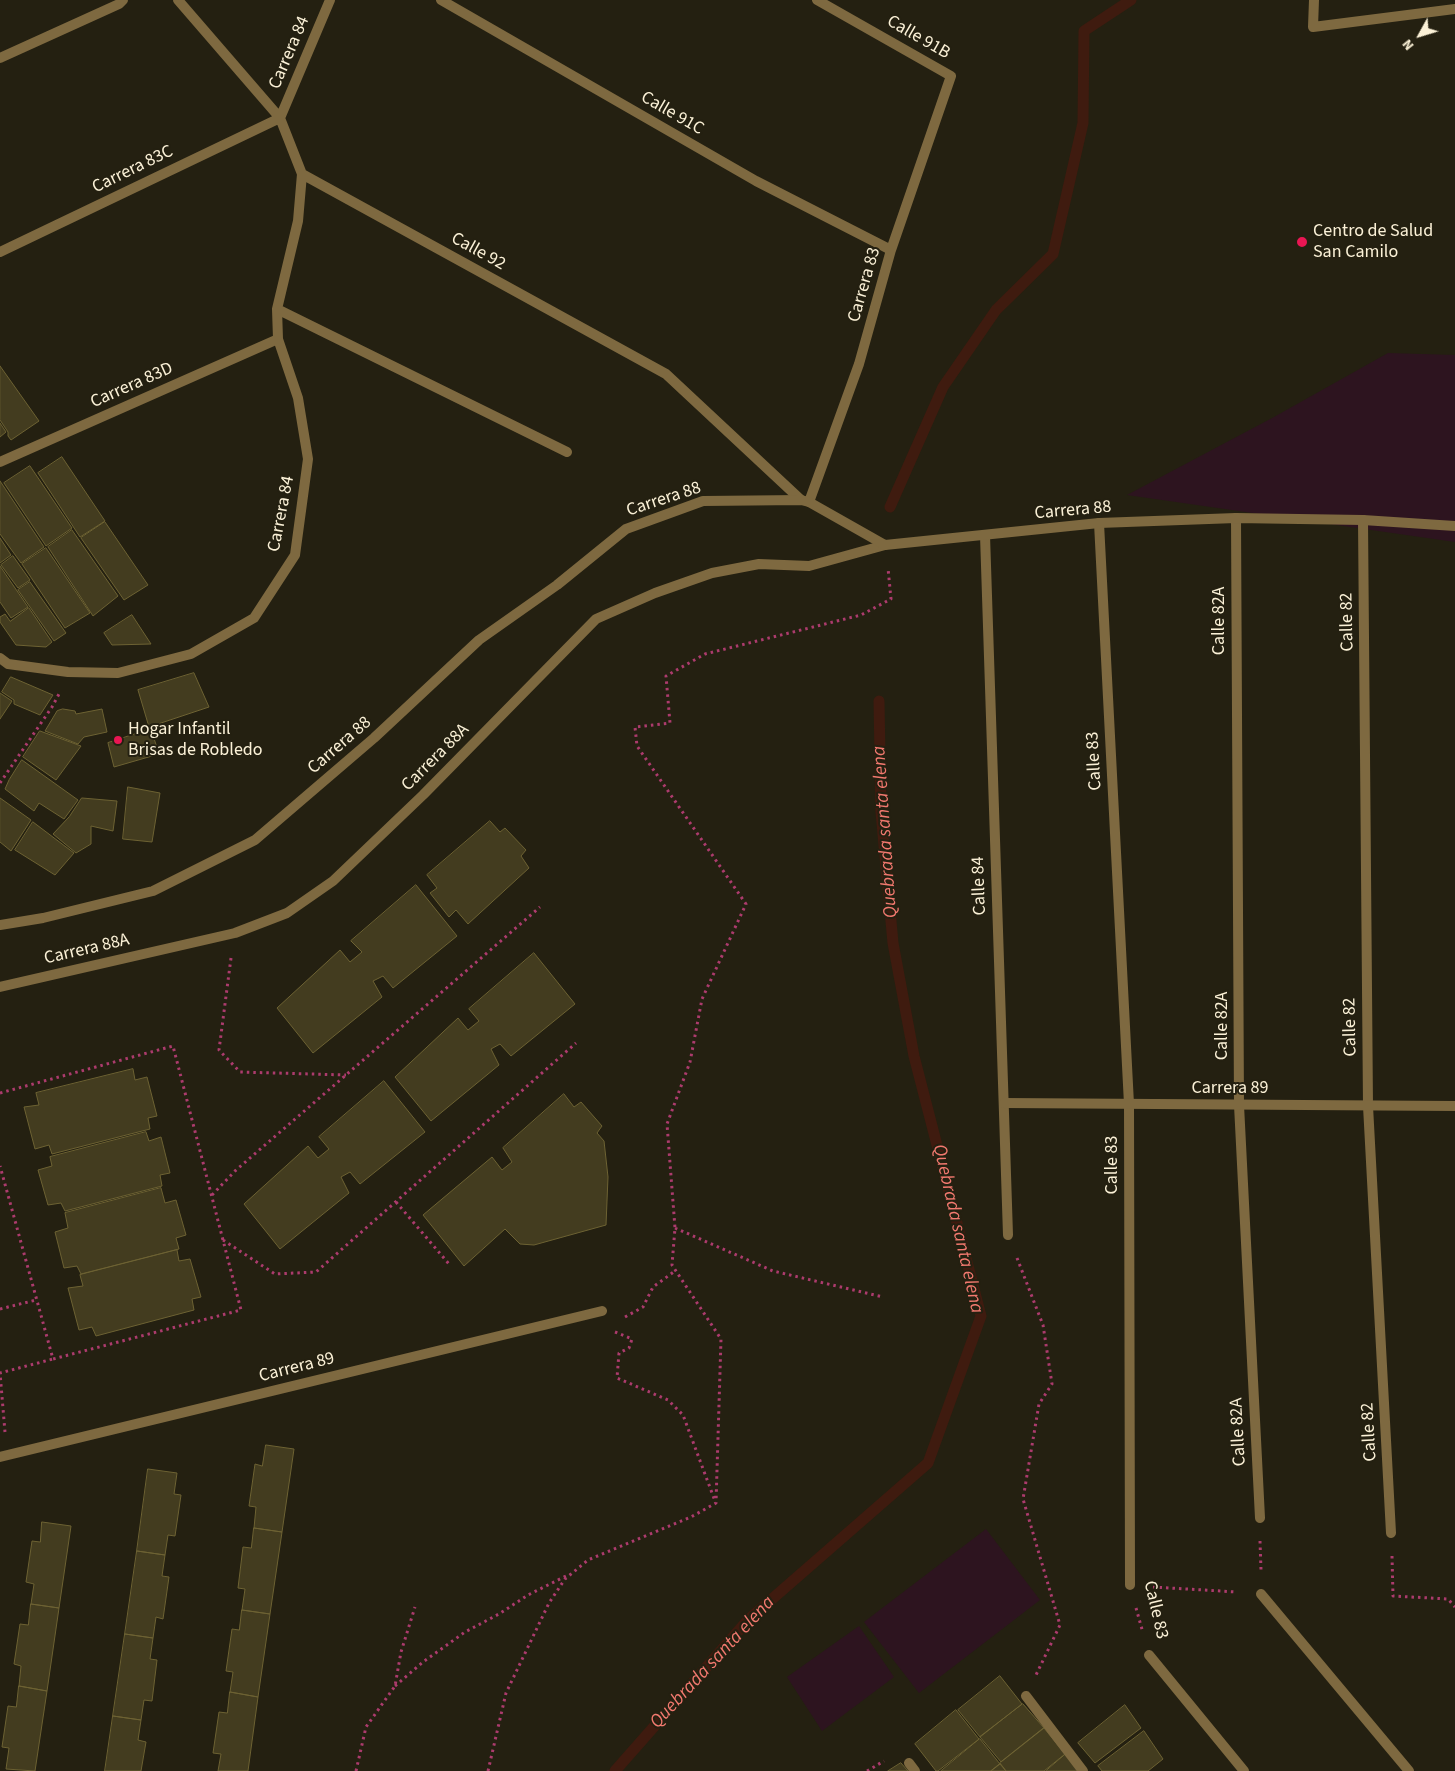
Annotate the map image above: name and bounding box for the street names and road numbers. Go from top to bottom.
street label: Calle 91B [882,11,954,65]
street label: Carrera 84 [265,13,315,93]
street label: Calle 91C [637,87,707,141]
street label: Carrera 83C [89,141,177,199]
street label: Calle 92 [447,228,509,276]
street label: Carrera 83 [844,245,886,325]
street label: Carrera 83D [87,358,177,414]
street label: Carrera 84 [264,474,300,554]
street label: Carrera 88 [624,478,704,522]
street label: Carrera 88 [1034,497,1112,525]
street label: Calle 82A [1209,587,1231,655]
street label: Calle 82 [1337,592,1359,652]
street label: Carrera 88 [304,713,376,779]
street label: Carrera 88A [398,720,474,796]
street label: Calle 83 [1083,731,1107,791]
street label: Calle 84 [968,856,992,916]
street label: Carrera 88A [42,930,132,970]
street label: Calle 82A [1212,992,1234,1060]
street label: Calle 82 [1340,997,1362,1057]
street label: Carrera 89 [1192,1078,1268,1100]
street label: Calle 83 [1102,1136,1124,1194]
street label: Carrera 89 [257,1348,337,1388]
street label: Calle 82A [1226,1397,1252,1467]
street label: Calle 82 [1358,1402,1382,1462]
street label: Calle 83 [1138,1579,1172,1641]

